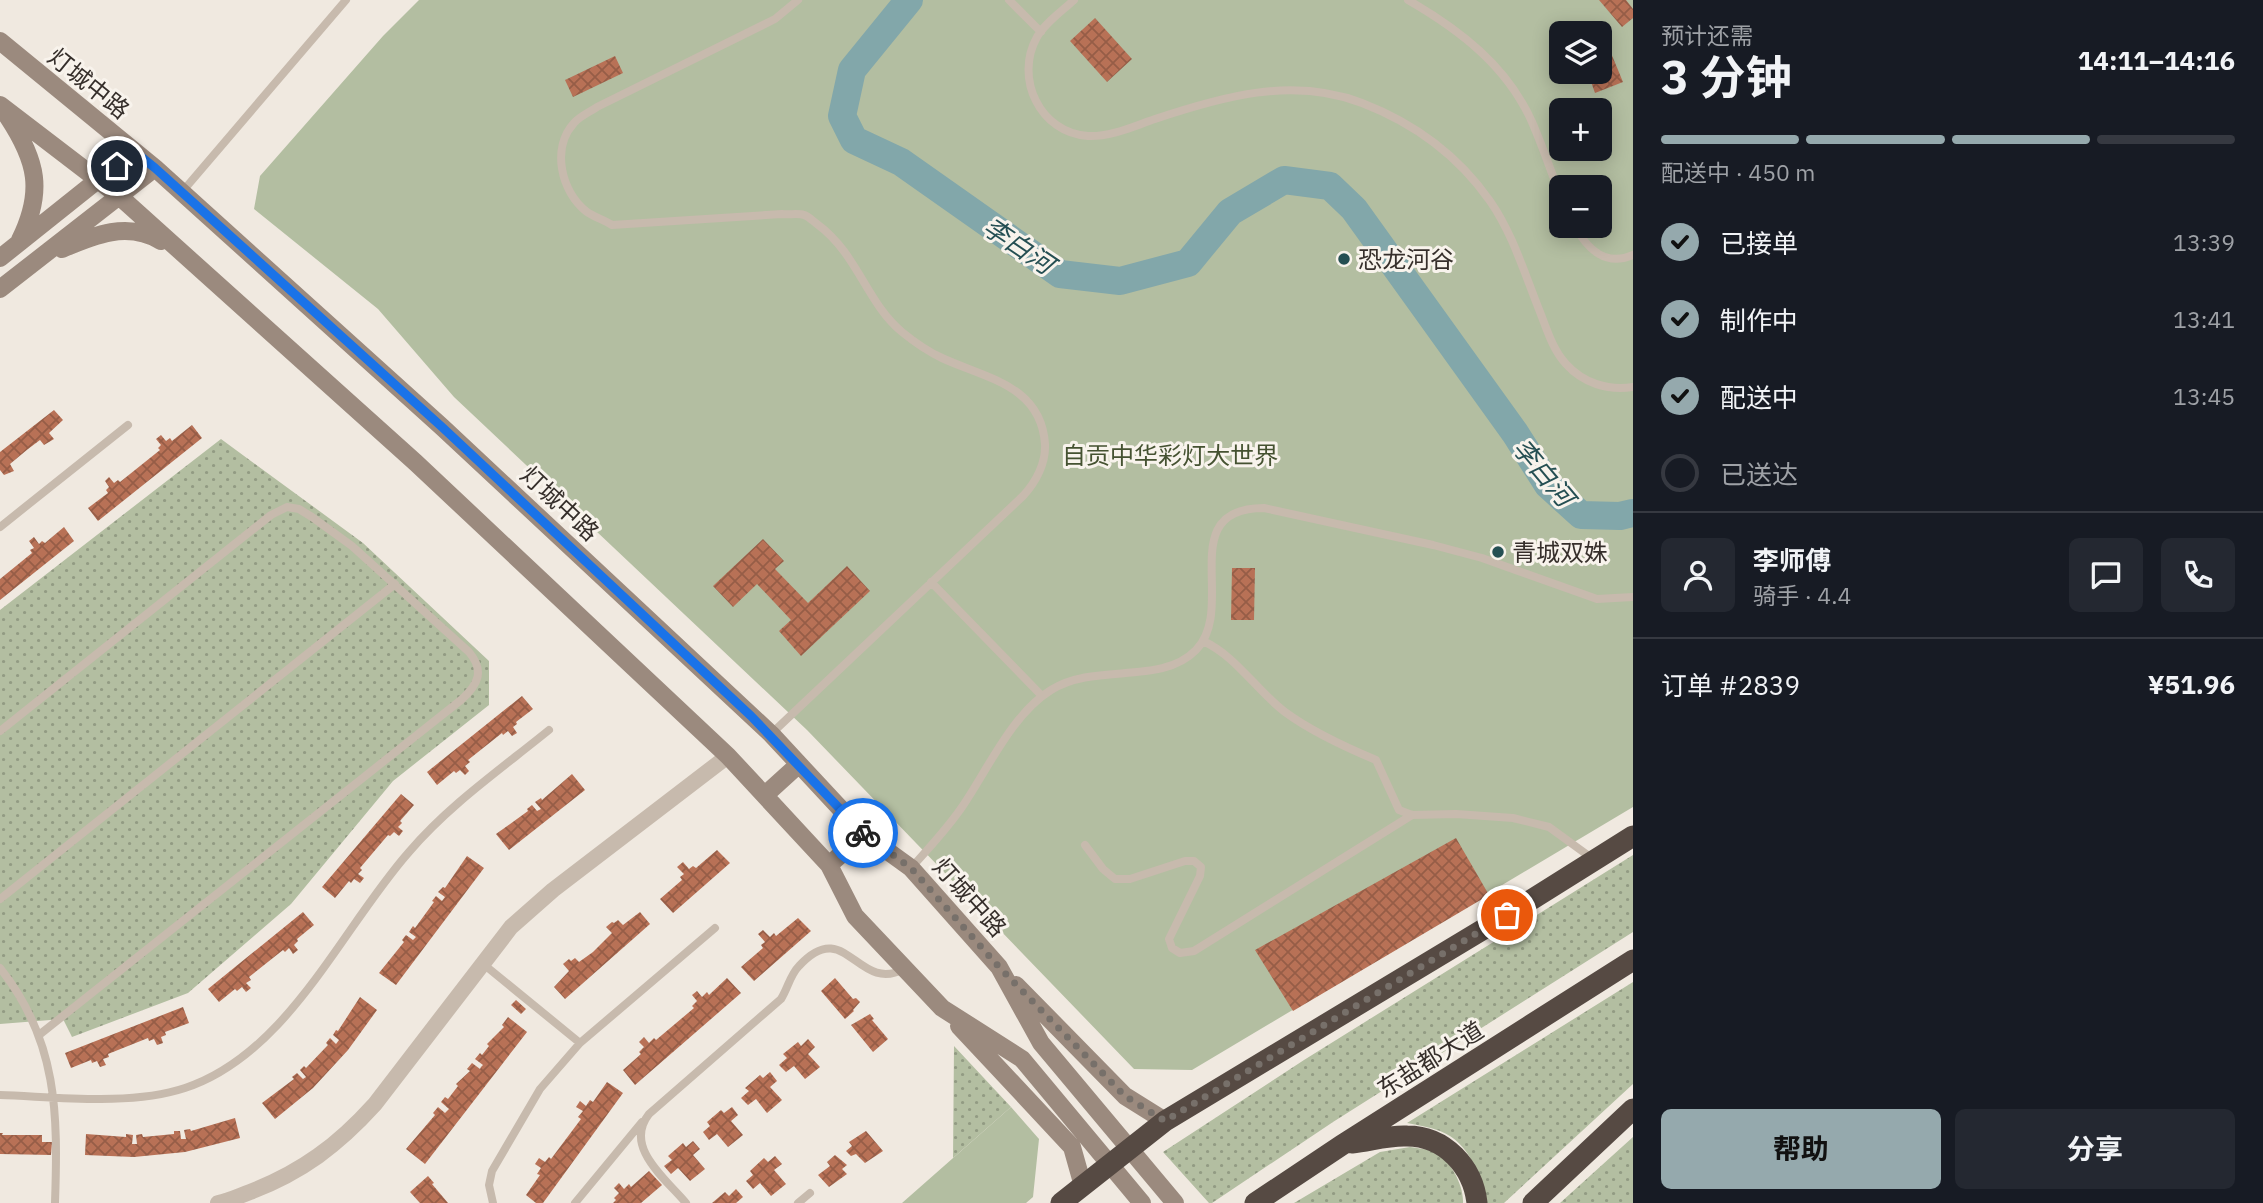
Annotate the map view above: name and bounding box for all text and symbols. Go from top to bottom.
text: 预计还需 [1661,20,1753,50]
map controls [1549,21,1612,238]
button: layers [1549,21,1612,84]
street label: 灯城中路 [42,40,136,126]
text: 14:11–14:16 [2078,43,2235,77]
text: 3 分钟 [1661,47,1791,107]
button: + [1549,98,1612,161]
pin [87,136,147,196]
icon: home [98,147,136,185]
text: 配送中 · 450 m [1661,157,1815,187]
button: − [1549,175,1612,238]
water label: 李白河 [977,209,1065,284]
icon: check [1661,223,1699,261]
text: 已接单 [1720,226,1798,260]
text: 13:39 [2173,227,2235,257]
place label: 恐龙河谷 [1358,243,1454,275]
marker: 恐龙河谷 [1336,251,1352,267]
icon: check [1661,300,1699,338]
text: 制作中 [1720,303,1798,337]
text: 13:41 [2173,304,2235,334]
icon: check [1661,377,1699,415]
text: 配送中 [1720,380,1798,414]
text: 13:45 [2173,381,2235,411]
water label: 李白河 [1506,431,1585,517]
park label: 自贡中华彩灯大世界 [1062,439,1278,471]
text: 已送达 [1720,457,1798,491]
street label: 灯城中路 [514,459,606,547]
place label: 青城双姝 [1512,536,1608,568]
button: person [1661,538,1735,612]
button: chat [2069,538,2143,612]
button: phone [2161,538,2235,612]
text: 李师傅 [1753,543,1831,577]
marker: 青城双姝 [1490,544,1506,560]
text: 骑手 · 4.4 [1753,580,1851,610]
text: ¥51.96 [2148,667,2235,701]
text: 订单 #2839 [1661,668,1800,702]
courier [828,798,898,868]
icon: bike [844,814,882,852]
street label: 灯城中路 [926,851,1014,943]
pin [1477,885,1537,945]
icon: bag [1488,896,1526,934]
street label: 东盐都大道 [1371,1014,1489,1104]
button: 帮助 [1661,1109,1941,1189]
button: 分享 [1955,1109,2235,1189]

